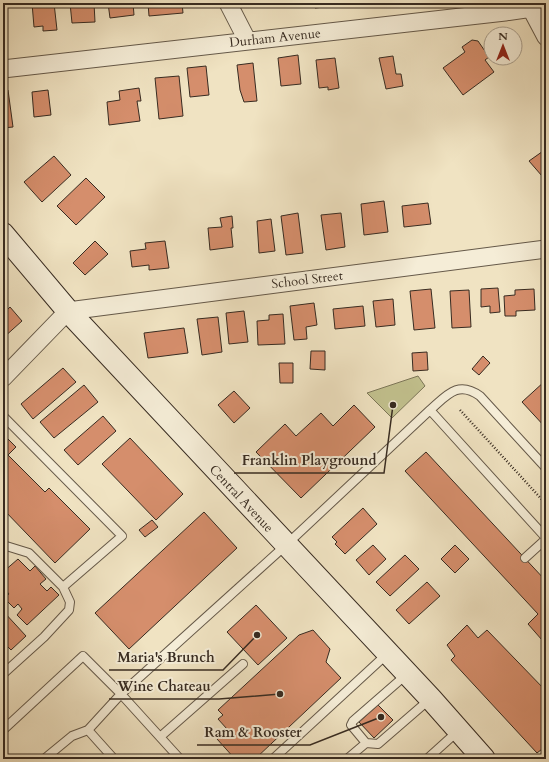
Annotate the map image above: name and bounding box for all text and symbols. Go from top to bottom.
street label: Durham Avenue [228,24,322,52]
north arrow [483,26,523,66]
text: N [498,29,508,44]
street label: School Street [270,267,344,293]
callout: Franklin Playground [234,447,384,473]
text: Franklin Playground [242,451,376,470]
street label: Central Avenue [205,461,277,537]
callout: Maria's Brunch [109,644,223,670]
text: Maria's Brunch [117,648,215,667]
callout: Wine Chateau [109,673,219,699]
text: Wine Chateau [116,677,211,696]
callout: Ram & Rooster [197,719,310,745]
text: Ram & Rooster [204,723,302,742]

